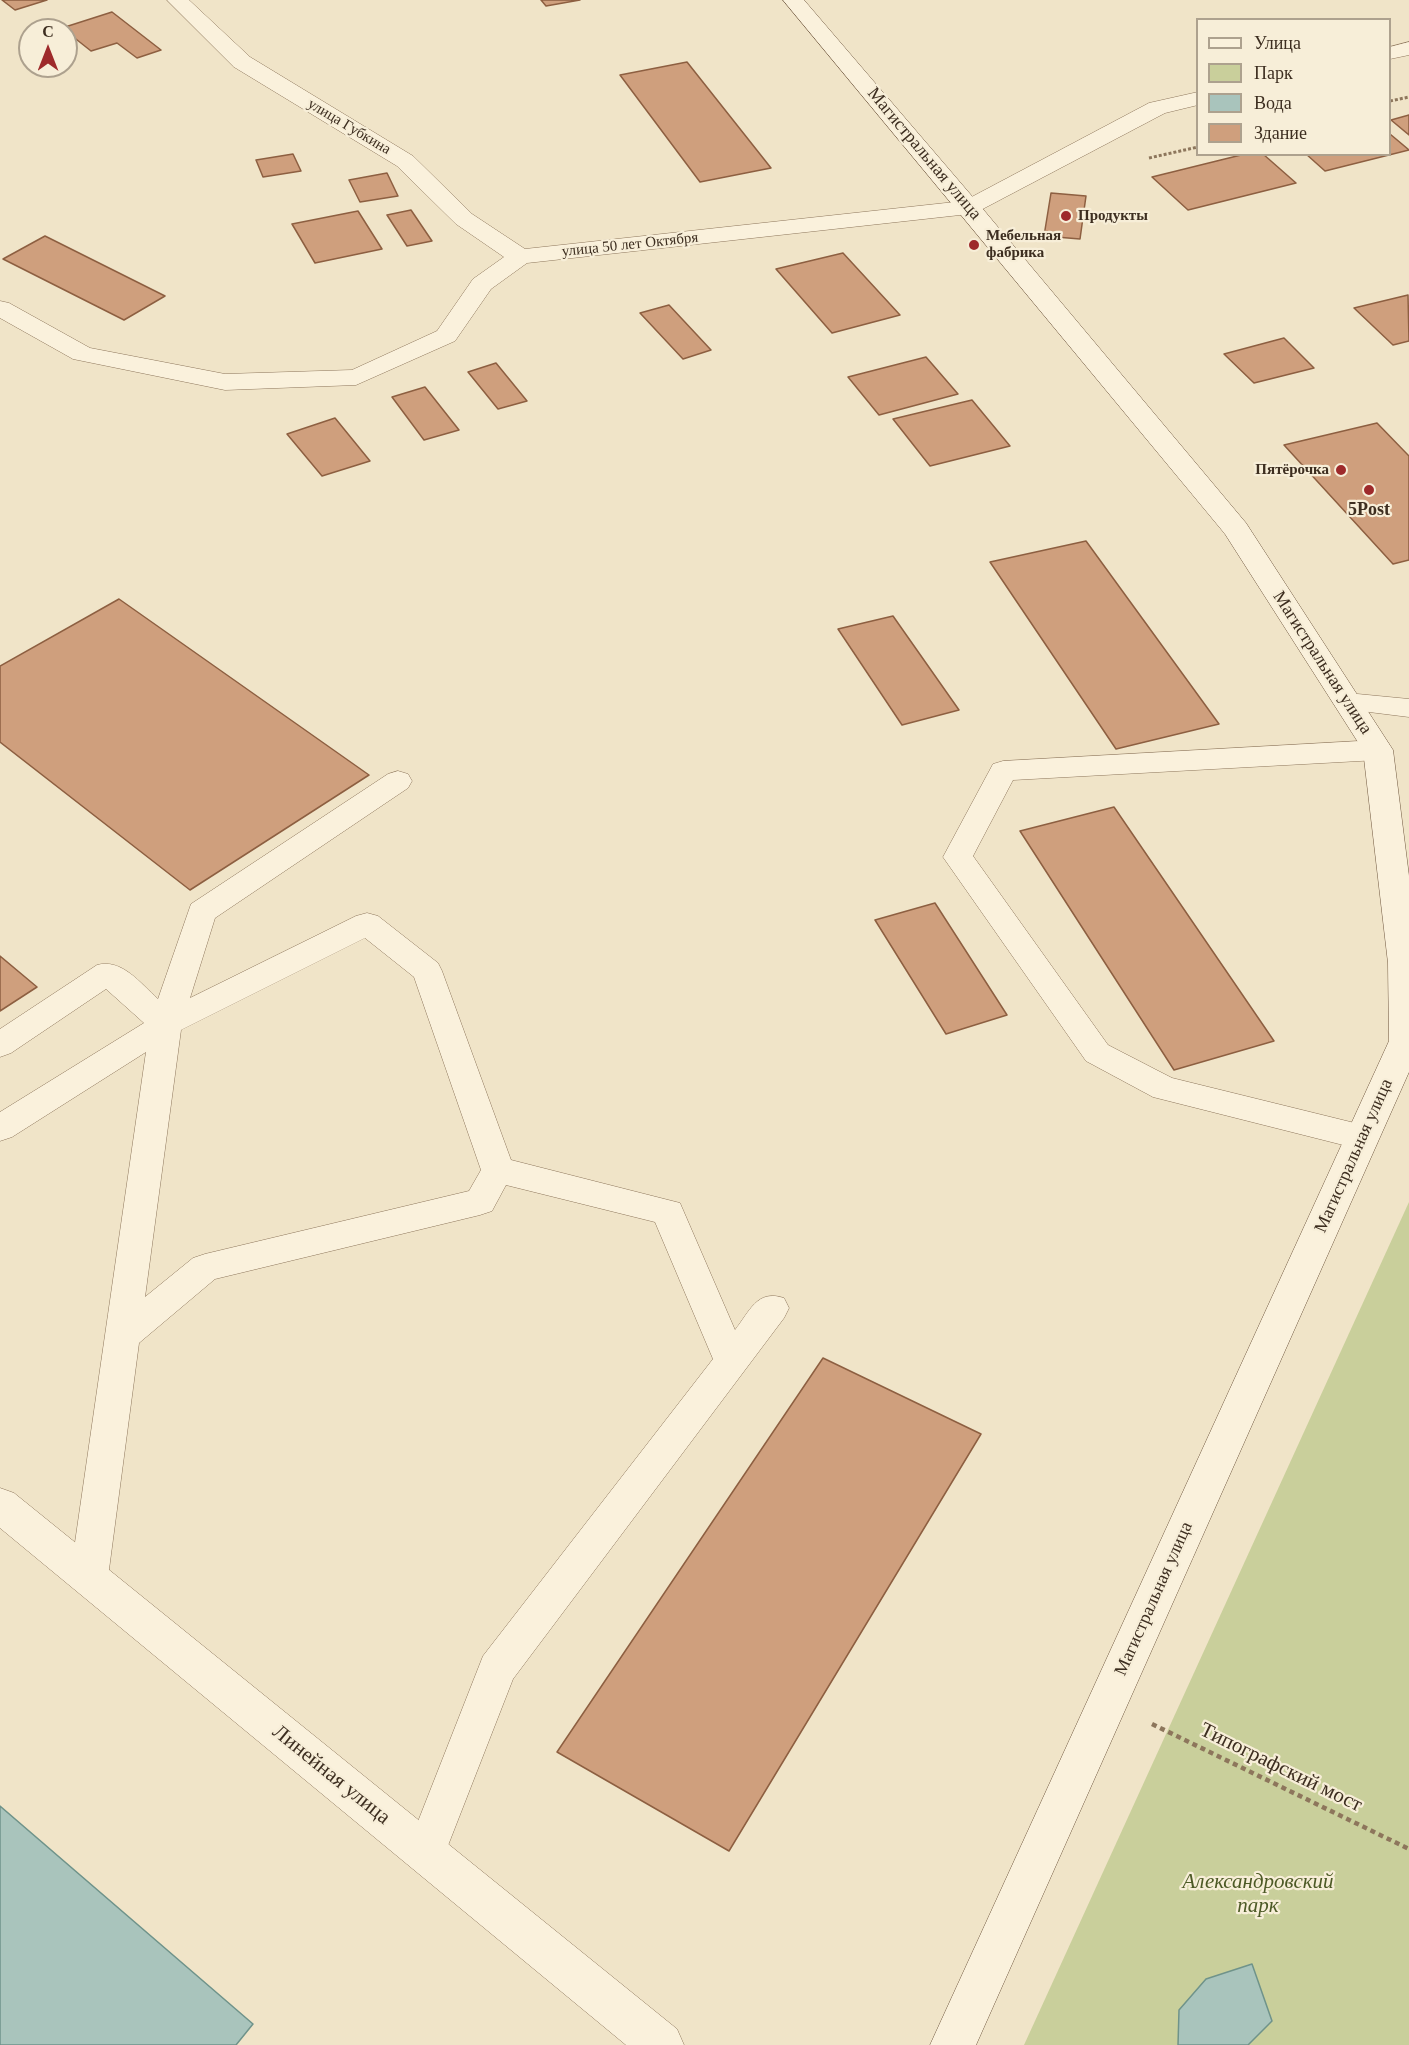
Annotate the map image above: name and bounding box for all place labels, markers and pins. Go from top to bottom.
place label: Продукты [1078,207,1148,225]
marker: Продукты [1059,209,1073,223]
place label: Мебельная фабрика [986,227,1061,262]
marker: Мебельная фабрика [967,238,981,252]
place label: Пятёрочка [1255,461,1329,479]
marker: Пятёрочка [1334,463,1348,477]
marker: 5Post [1362,483,1376,497]
place label: 5Post [1348,499,1390,521]

